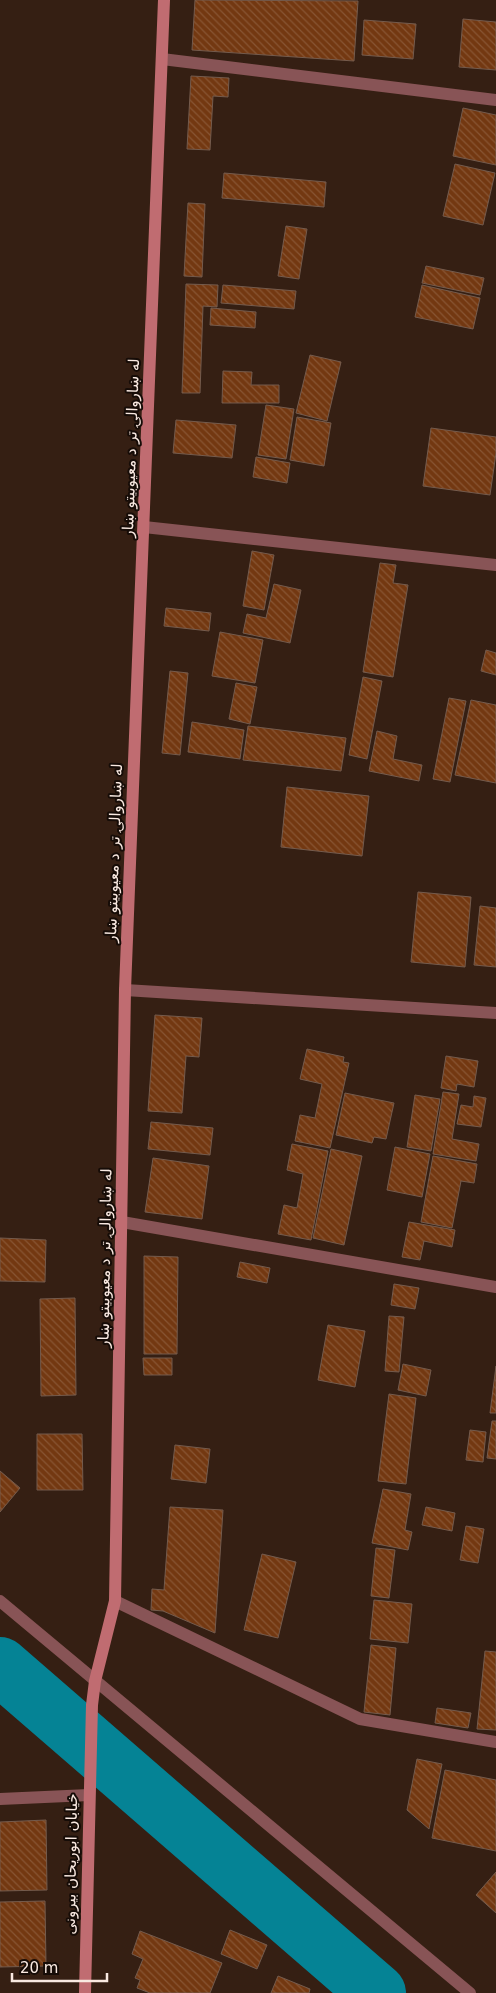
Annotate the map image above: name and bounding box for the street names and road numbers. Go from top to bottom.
street label: له ښاروالۍ تر د معیوبیتو ښار [119,358,144,539]
street label: له ښاروالۍ تر د معیوبیتو ښار [102,763,127,944]
street label: له ښاروالۍ تر د معیوبیتو ښار [94,1168,117,1349]
street label: خیابان ابوریحان بیرونی [61,1793,81,1935]

